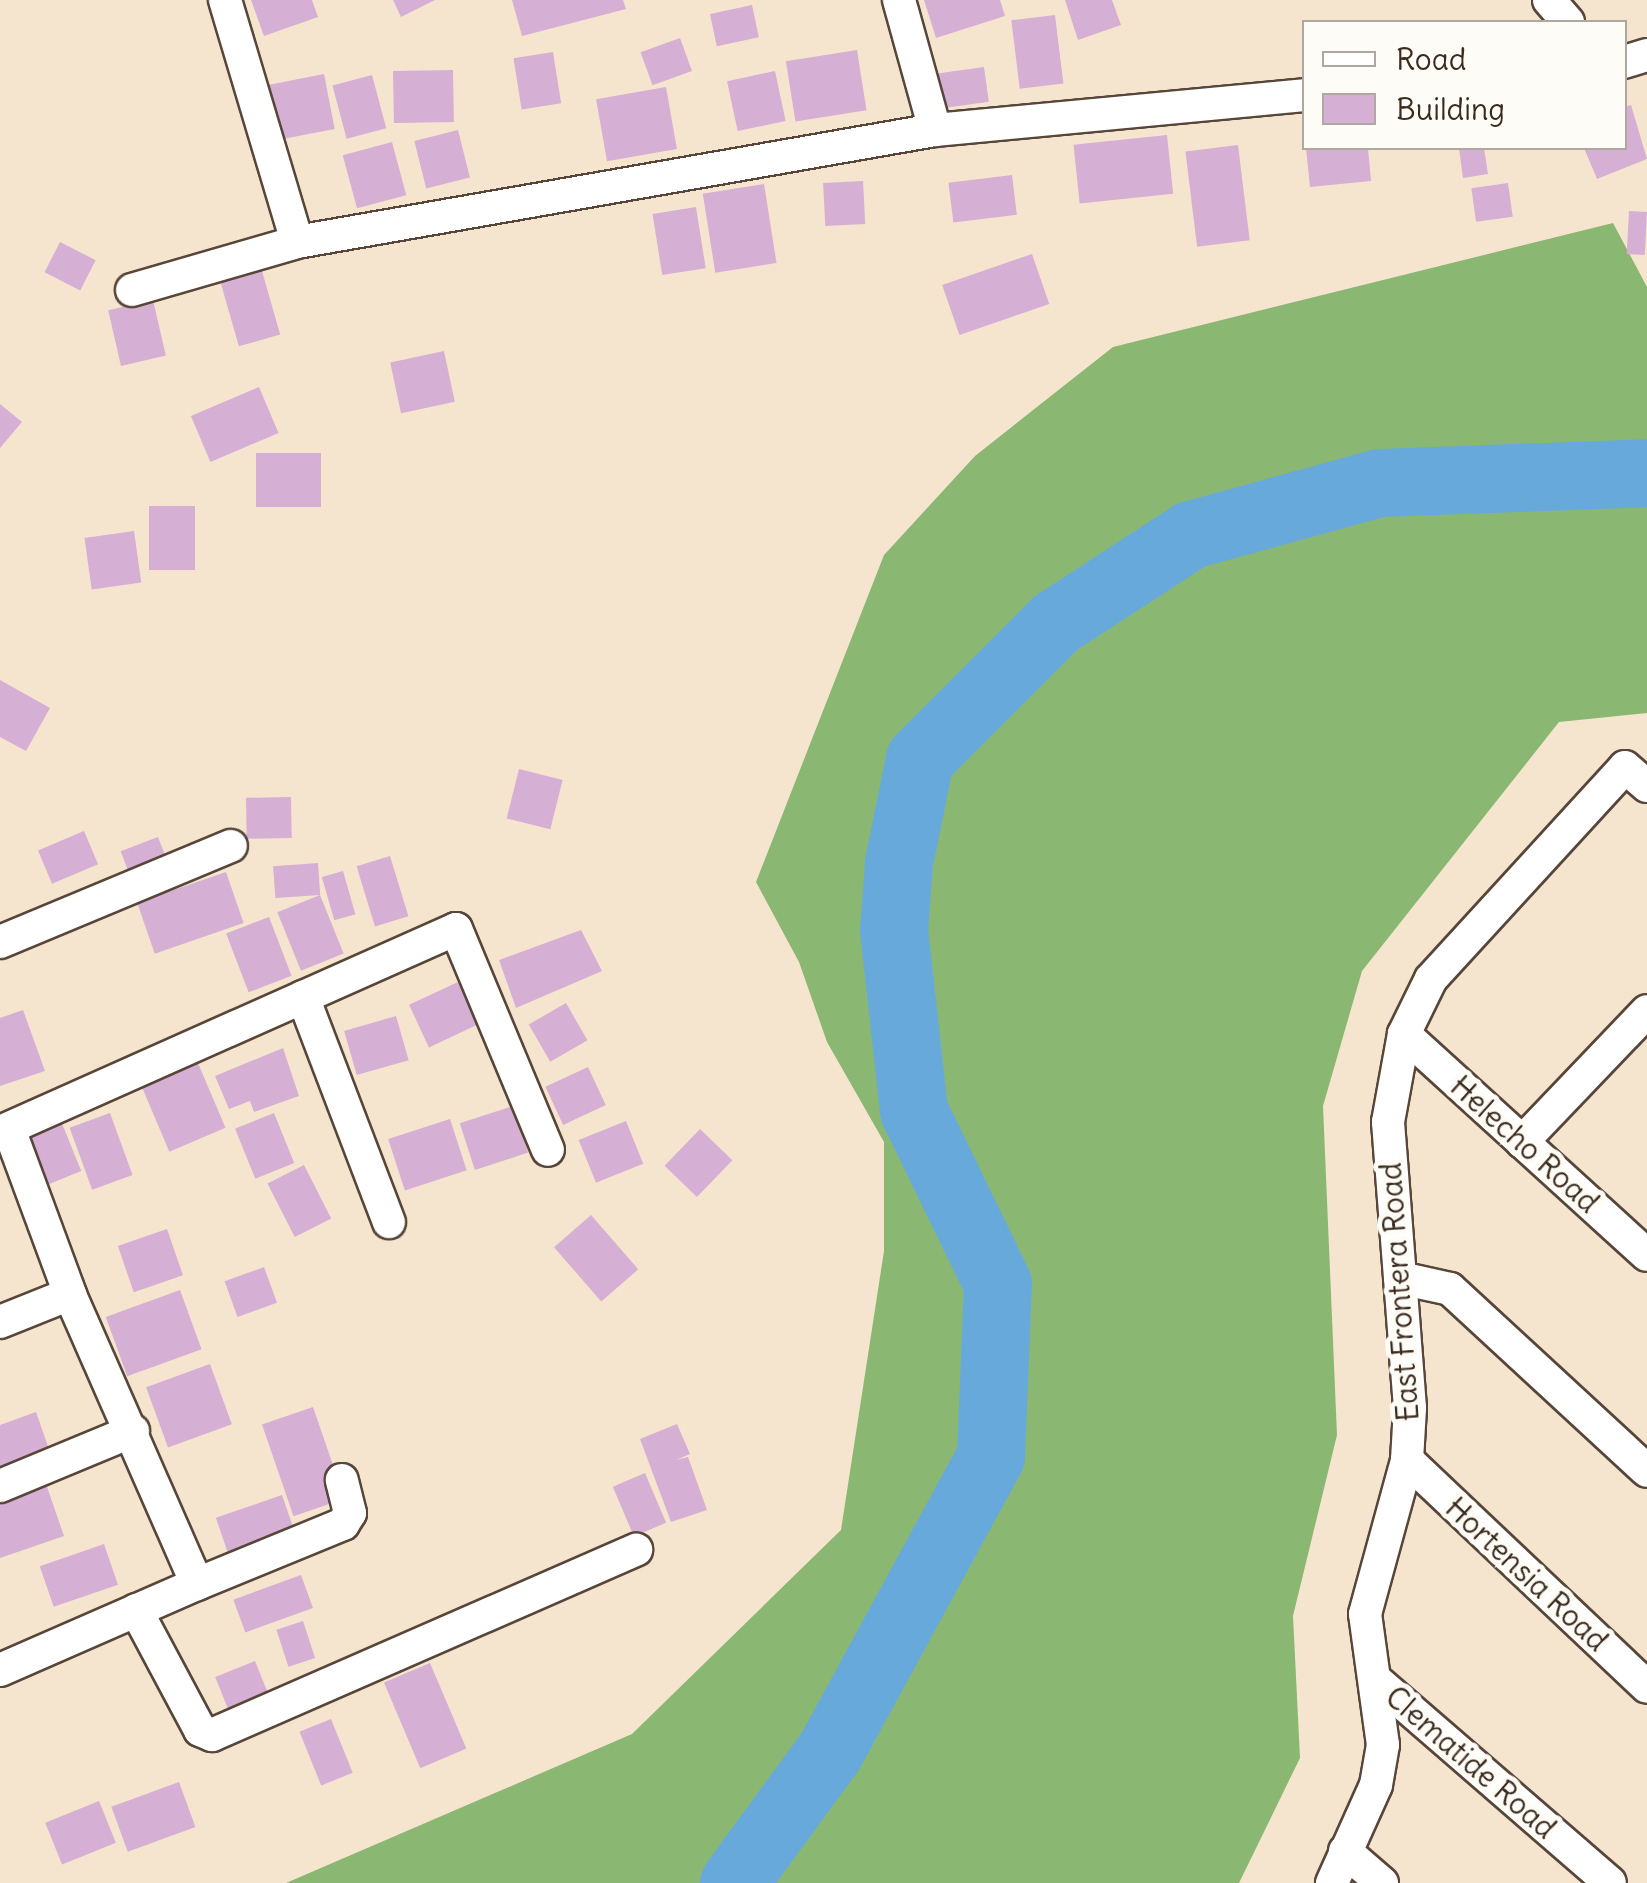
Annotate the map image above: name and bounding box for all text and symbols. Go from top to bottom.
legend [1302,20,1627,150]
text: Road [1396,40,1466,78]
text: Building [1396,90,1505,128]
street label: Helecho Road [1443,1068,1607,1220]
street label: East Frontera Road [1372,1161,1426,1423]
street label: Hortensia Road [1438,1490,1616,1658]
street label: Clematide Road [1378,1678,1564,1846]

